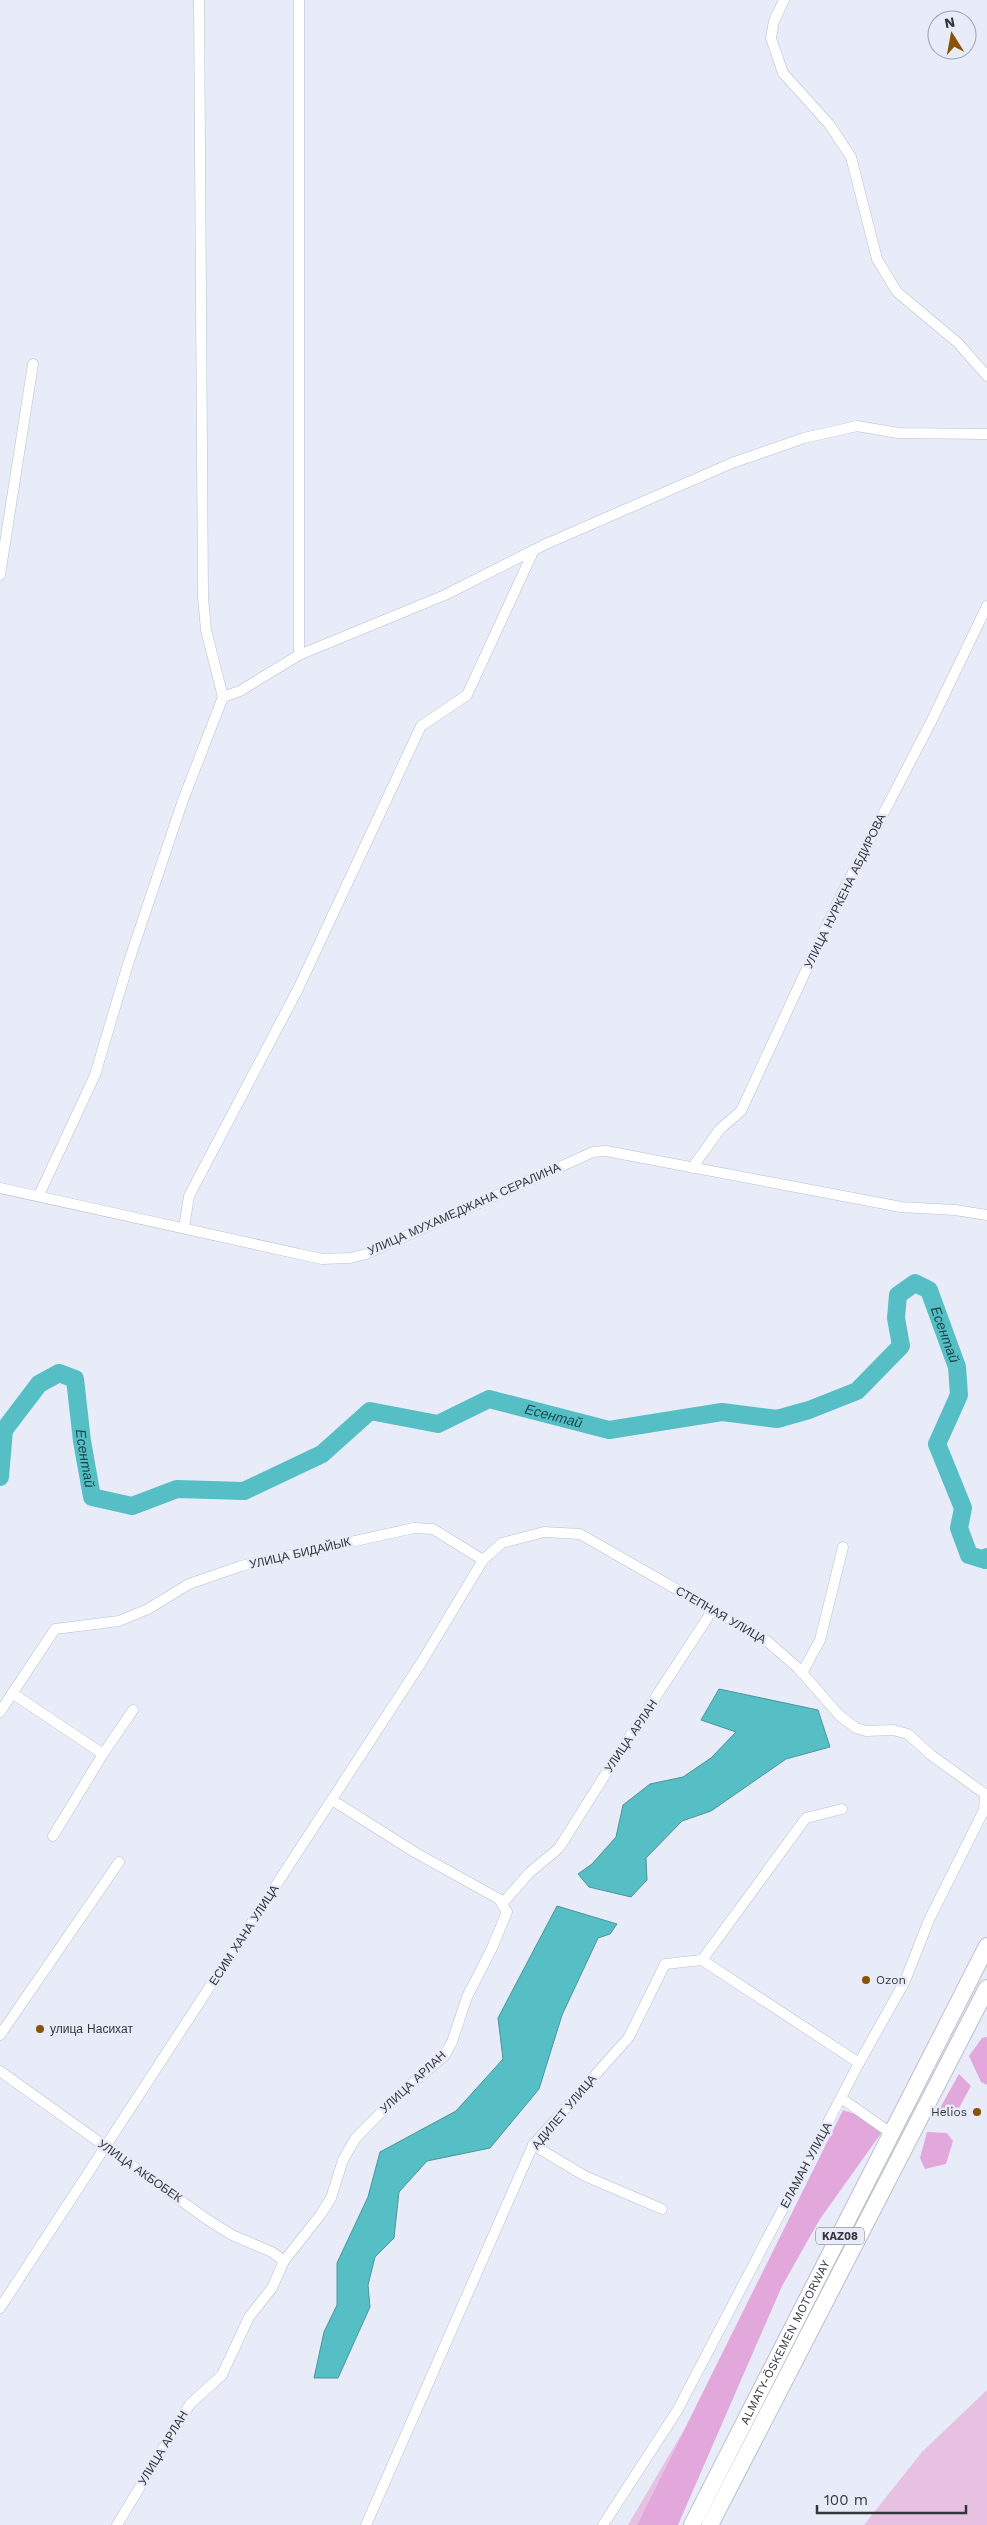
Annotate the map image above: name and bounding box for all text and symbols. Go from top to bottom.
north arrow [927,10,977,60]
text: N [943,13,956,31]
street label: УЛИЦА НУРКЕНА АБДИРОВА [801,812,889,970]
street label: УЛИЦА МУХАМЕДЖАНА СЕРАЛИНА [365,1160,563,1258]
water label: Есентай [928,1304,963,1365]
water label: Есентай [523,1401,585,1431]
water label: Есентай [73,1428,98,1489]
street label: УЛИЦА БИДАЙЫК [248,1534,352,1571]
street label: СТЕПНАЯ УЛИЦА [673,1583,769,1647]
street label: УЛИЦА АРЛАН [602,1697,660,1775]
street label: ЕСИМ ХАНА УЛИЦА [206,1882,282,1988]
place label: Ozon [876,1973,906,1987]
marker: Ozon [860,1974,872,1986]
place label: улица Насихат [50,2022,133,2036]
marker: улица Насихат [34,2023,46,2035]
street label: УЛИЦА АРЛАН [377,2048,449,2116]
street label: АДИЛЕТ УЛИЦА [529,2072,599,2152]
place label: Helios [931,2105,967,2119]
marker: Helios [971,2106,983,2118]
street label: ЕЛАМАН УЛИЦА [777,2120,835,2210]
street label: УЛИЦА АКБОБЕК [95,2137,185,2205]
road number: KAZ08 [816,2228,864,2244]
street label: ALMATY-ÖSKEMEN MOTORWAY [737,2258,833,2427]
street label: УЛИЦА АРЛАН [135,2408,191,2488]
scale bar [817,2482,966,2514]
text: 100 m [824,2491,868,2509]

